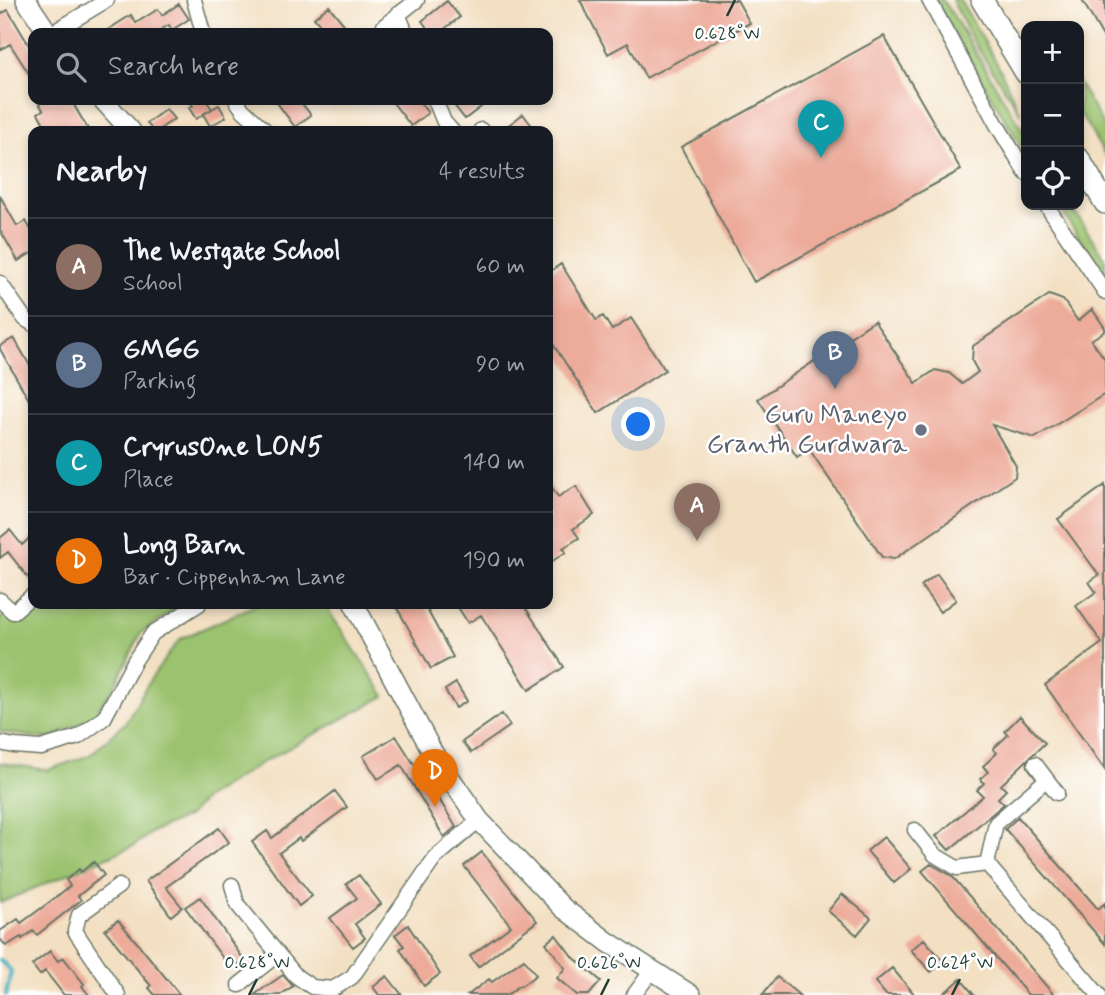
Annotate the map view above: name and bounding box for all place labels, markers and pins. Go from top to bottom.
pin: C [798,100,844,158]
pin: B [812,331,858,389]
place label: Guru Maneyo Granth Gurdwara [707,398,907,462]
marker: Guru Maneyo Granth Gurdwara [913,422,929,438]
pin: A [674,483,720,541]
pin: D [412,749,458,807]

